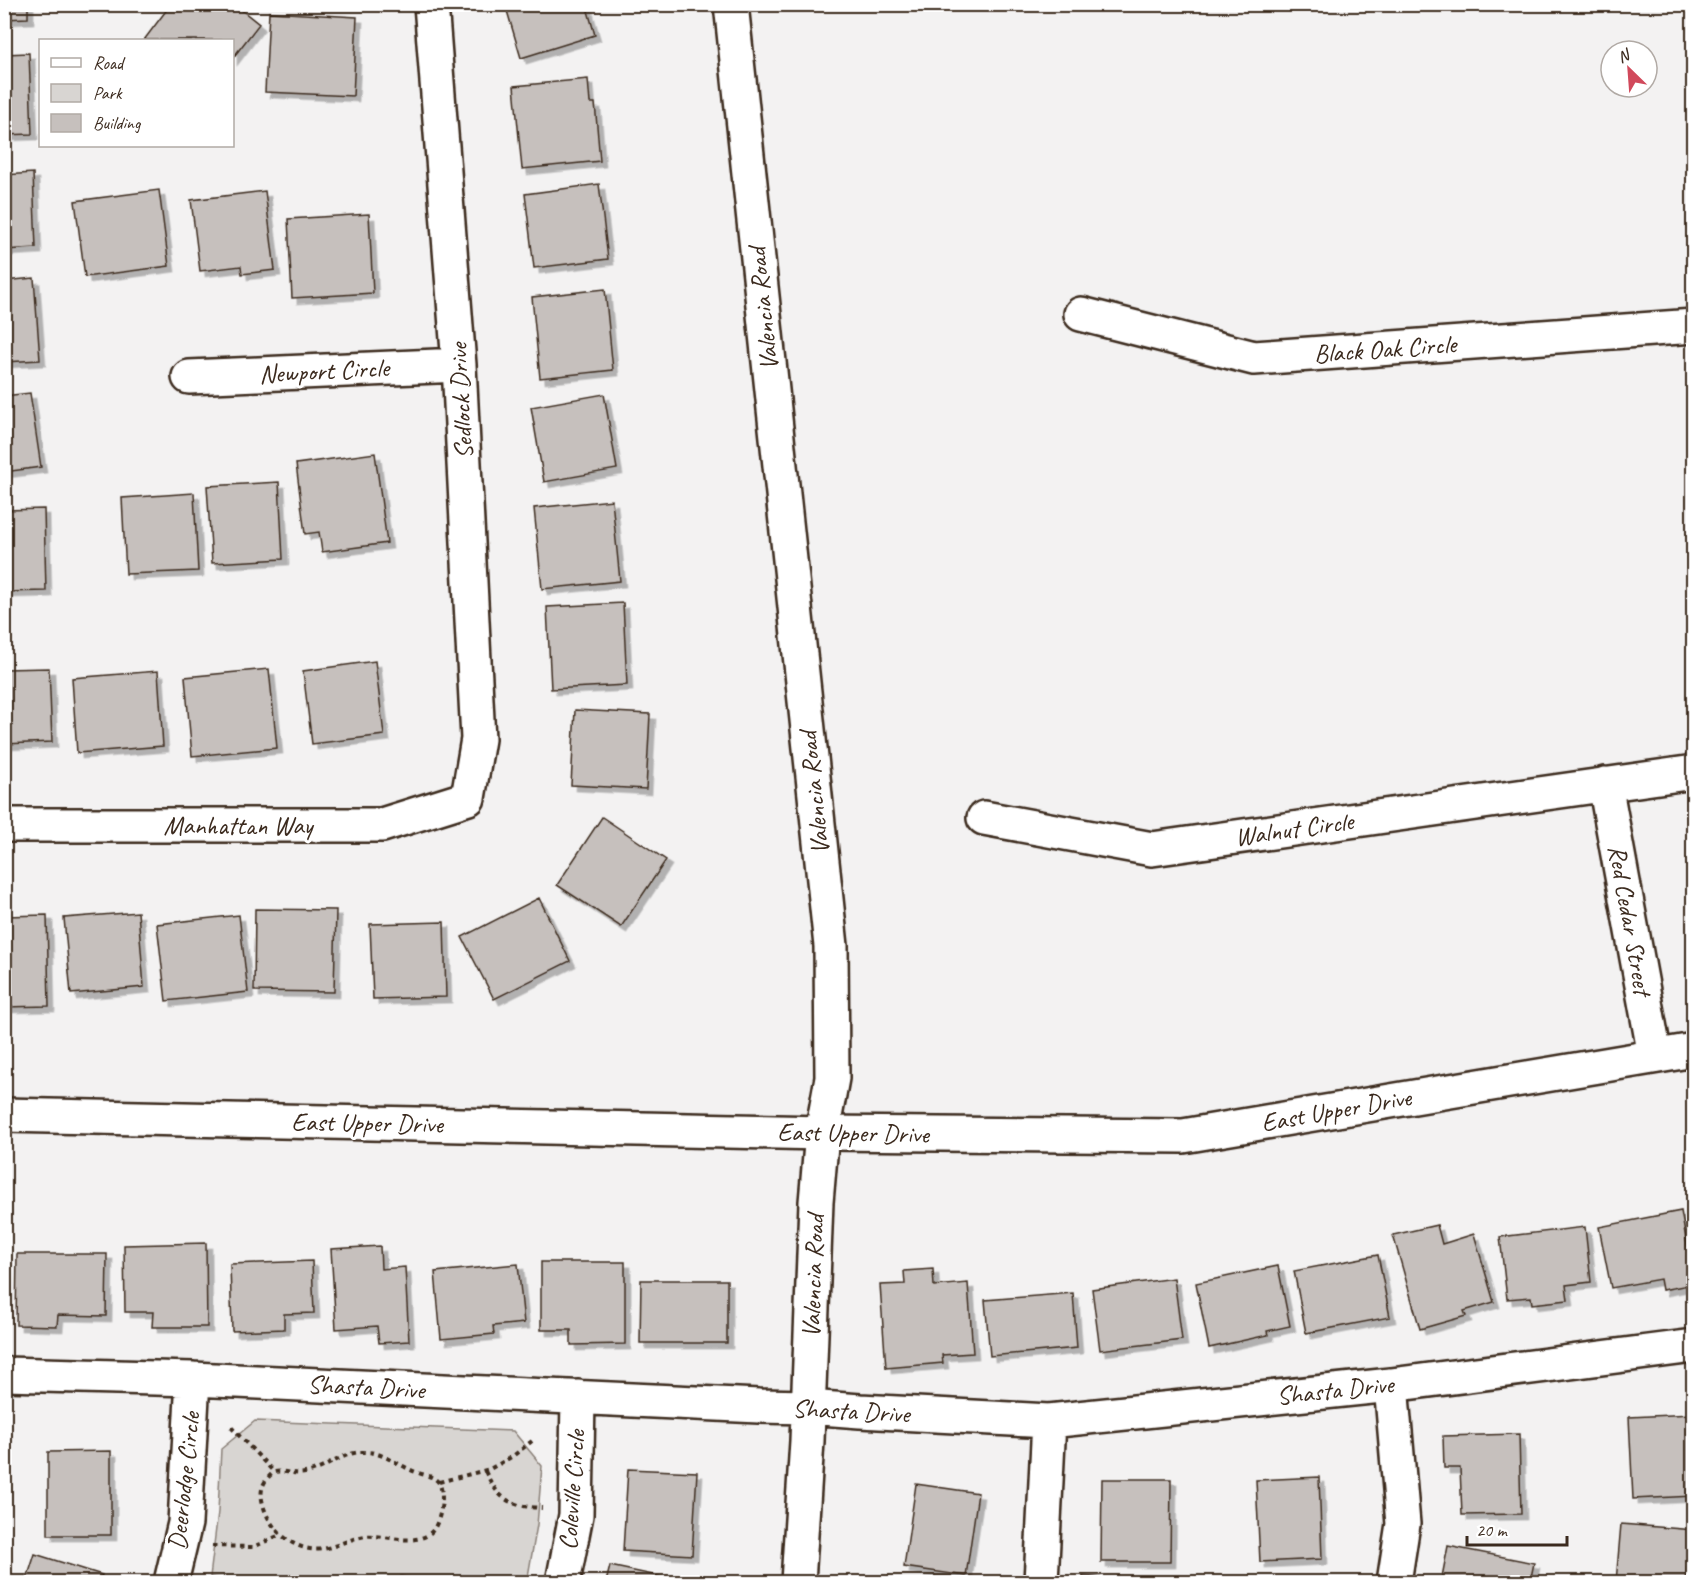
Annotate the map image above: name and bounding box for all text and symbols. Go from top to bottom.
legend [39,39,234,147]
north arrow [1599,39,1659,99]
text: N [1614,44,1635,67]
text: Road [93,52,126,74]
text: Park [93,82,123,104]
text: Building [93,112,142,134]
street label: Valencia Road [740,242,786,372]
street label: Black Oak Circle [1313,327,1460,370]
street label: Sedlock Drive [441,340,481,460]
street label: Newport Circle [258,351,392,391]
street label: Valencia Road [791,726,837,856]
street label: Walnut Circle [1233,804,1358,854]
street label: Manhattan Way [164,809,315,842]
street label: Red Cedar Street [1601,842,1660,1001]
street label: East Upper Drive [1259,1080,1415,1139]
street label: East Upper Drive [291,1105,445,1141]
street label: East Upper Drive [777,1115,931,1151]
street label: Valencia Road [794,1210,832,1338]
street label: Shasta Drive [307,1367,428,1407]
street label: Shasta Drive [1275,1367,1398,1413]
street label: Shasta Drive [792,1391,913,1431]
street label: Deerlodge Circle [160,1409,208,1552]
street label: Coleville Circle [551,1427,593,1551]
scale bar [1467,1509,1568,1547]
text: 20 m [1476,1519,1509,1541]

